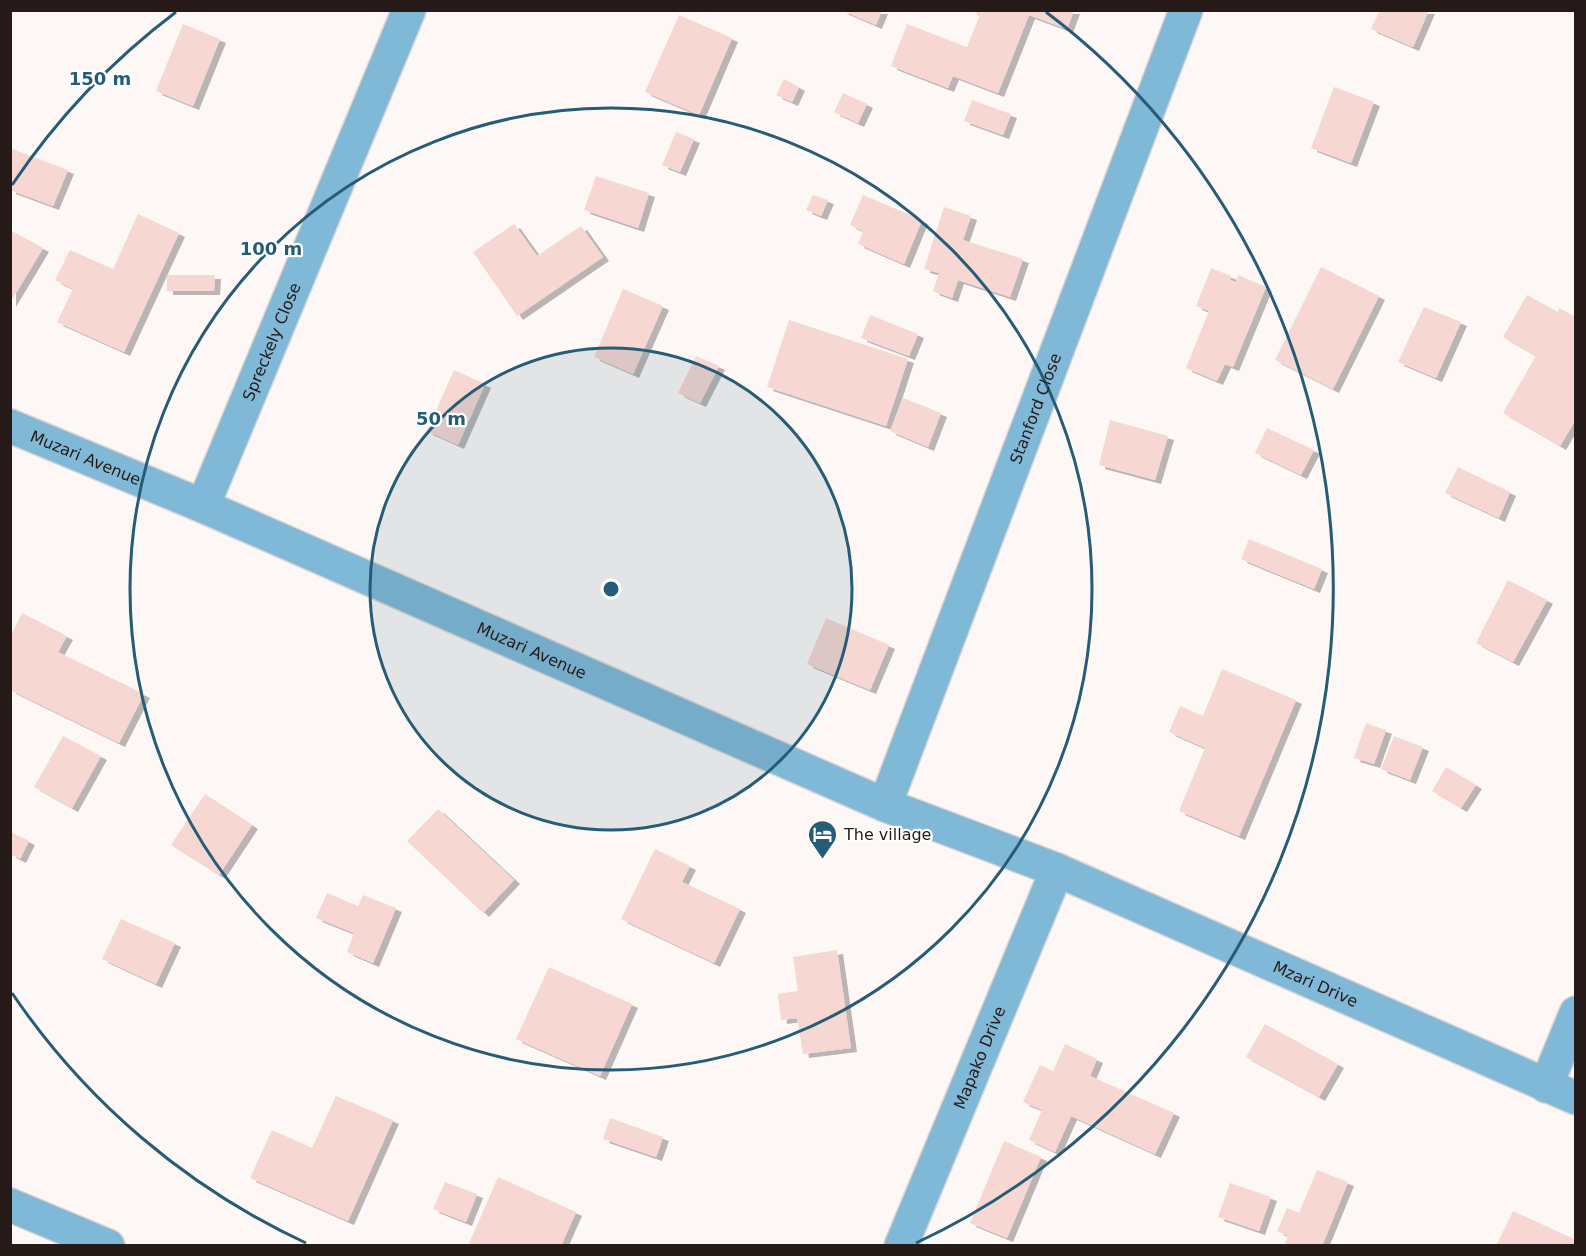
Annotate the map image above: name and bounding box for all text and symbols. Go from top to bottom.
text: 150 m [69,68,131,89]
text: 100 m [240,238,302,259]
street label: Spreckely Close [239,280,305,404]
street label: Stanford Close [1006,351,1065,467]
text: 50 m [416,408,466,429]
street label: Muzari Avenue [28,427,144,489]
centre of rings [601,579,621,599]
street label: Muzari Avenue [474,618,589,683]
hotel icon: The village [807,818,839,860]
place label: The village [843,825,931,844]
street label: Mzari Drive [1270,957,1361,1011]
street label: Mapako Drive [950,1003,1009,1112]

